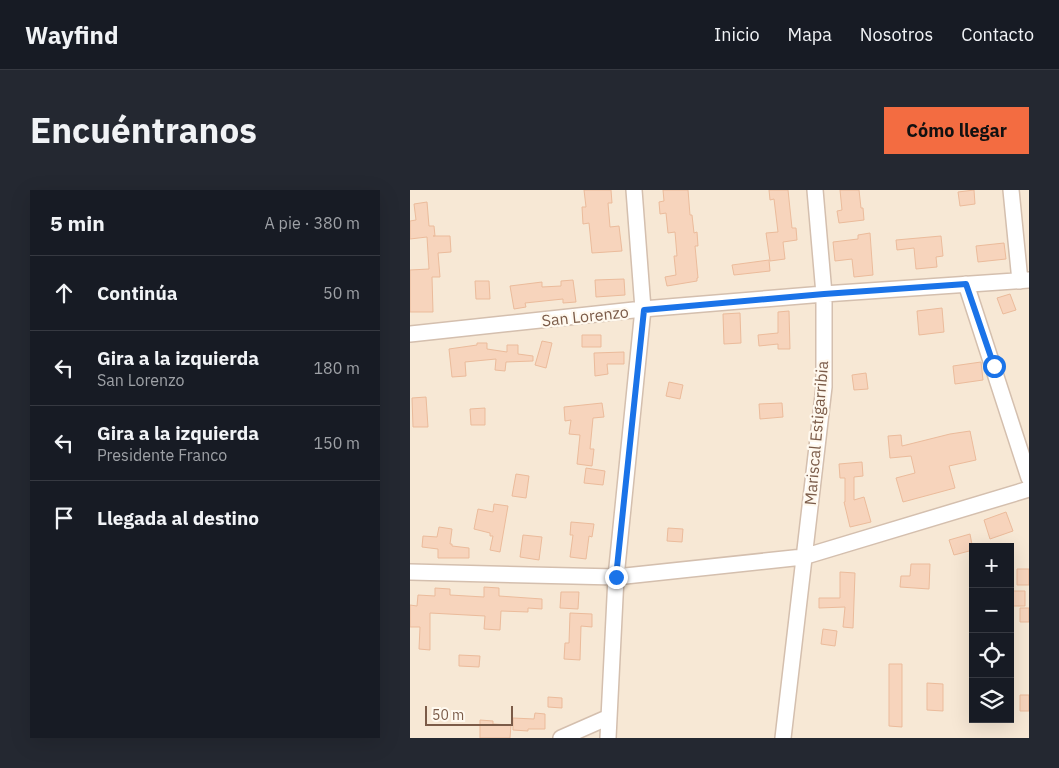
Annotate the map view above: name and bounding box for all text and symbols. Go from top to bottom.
text: Wayfind [25,19,118,51]
text: Inicio [714,23,760,46]
text: Mapa [788,23,832,46]
text: Nosotros [860,23,933,46]
text: Contacto [961,23,1034,46]
text: Encuéntranos [30,107,257,153]
button: Cómo llegar [884,107,1029,154]
text: 5 min [50,209,105,237]
text: A pie · 380 m [265,213,360,233]
icon: ahead [50,279,78,307]
text: Continúa [97,281,178,305]
text: 50 m [323,283,360,303]
street label: San Lorenzo [540,301,630,331]
text: Gira a la izquierda [97,346,259,370]
icon: left [50,354,78,382]
route start [983,355,1006,378]
text: 180 m [313,358,360,378]
street label: Mariscal Estigarribia [800,359,832,506]
text: San Lorenzo [97,370,184,390]
text: Gira a la izquierda [97,421,259,445]
icon: left [50,429,78,457]
text: 150 m [313,433,360,453]
text: Presidente Franco [97,445,227,465]
icon: arrive [50,504,78,532]
text: Llegada al destino [97,506,259,530]
map controls [969,543,1014,723]
button: + [969,543,1014,588]
route end [605,566,628,589]
button: − [969,588,1014,633]
button: locate [969,633,1014,678]
button: layers [969,678,1014,723]
scale bar [425,703,512,726]
text: 50 m [432,706,464,724]

